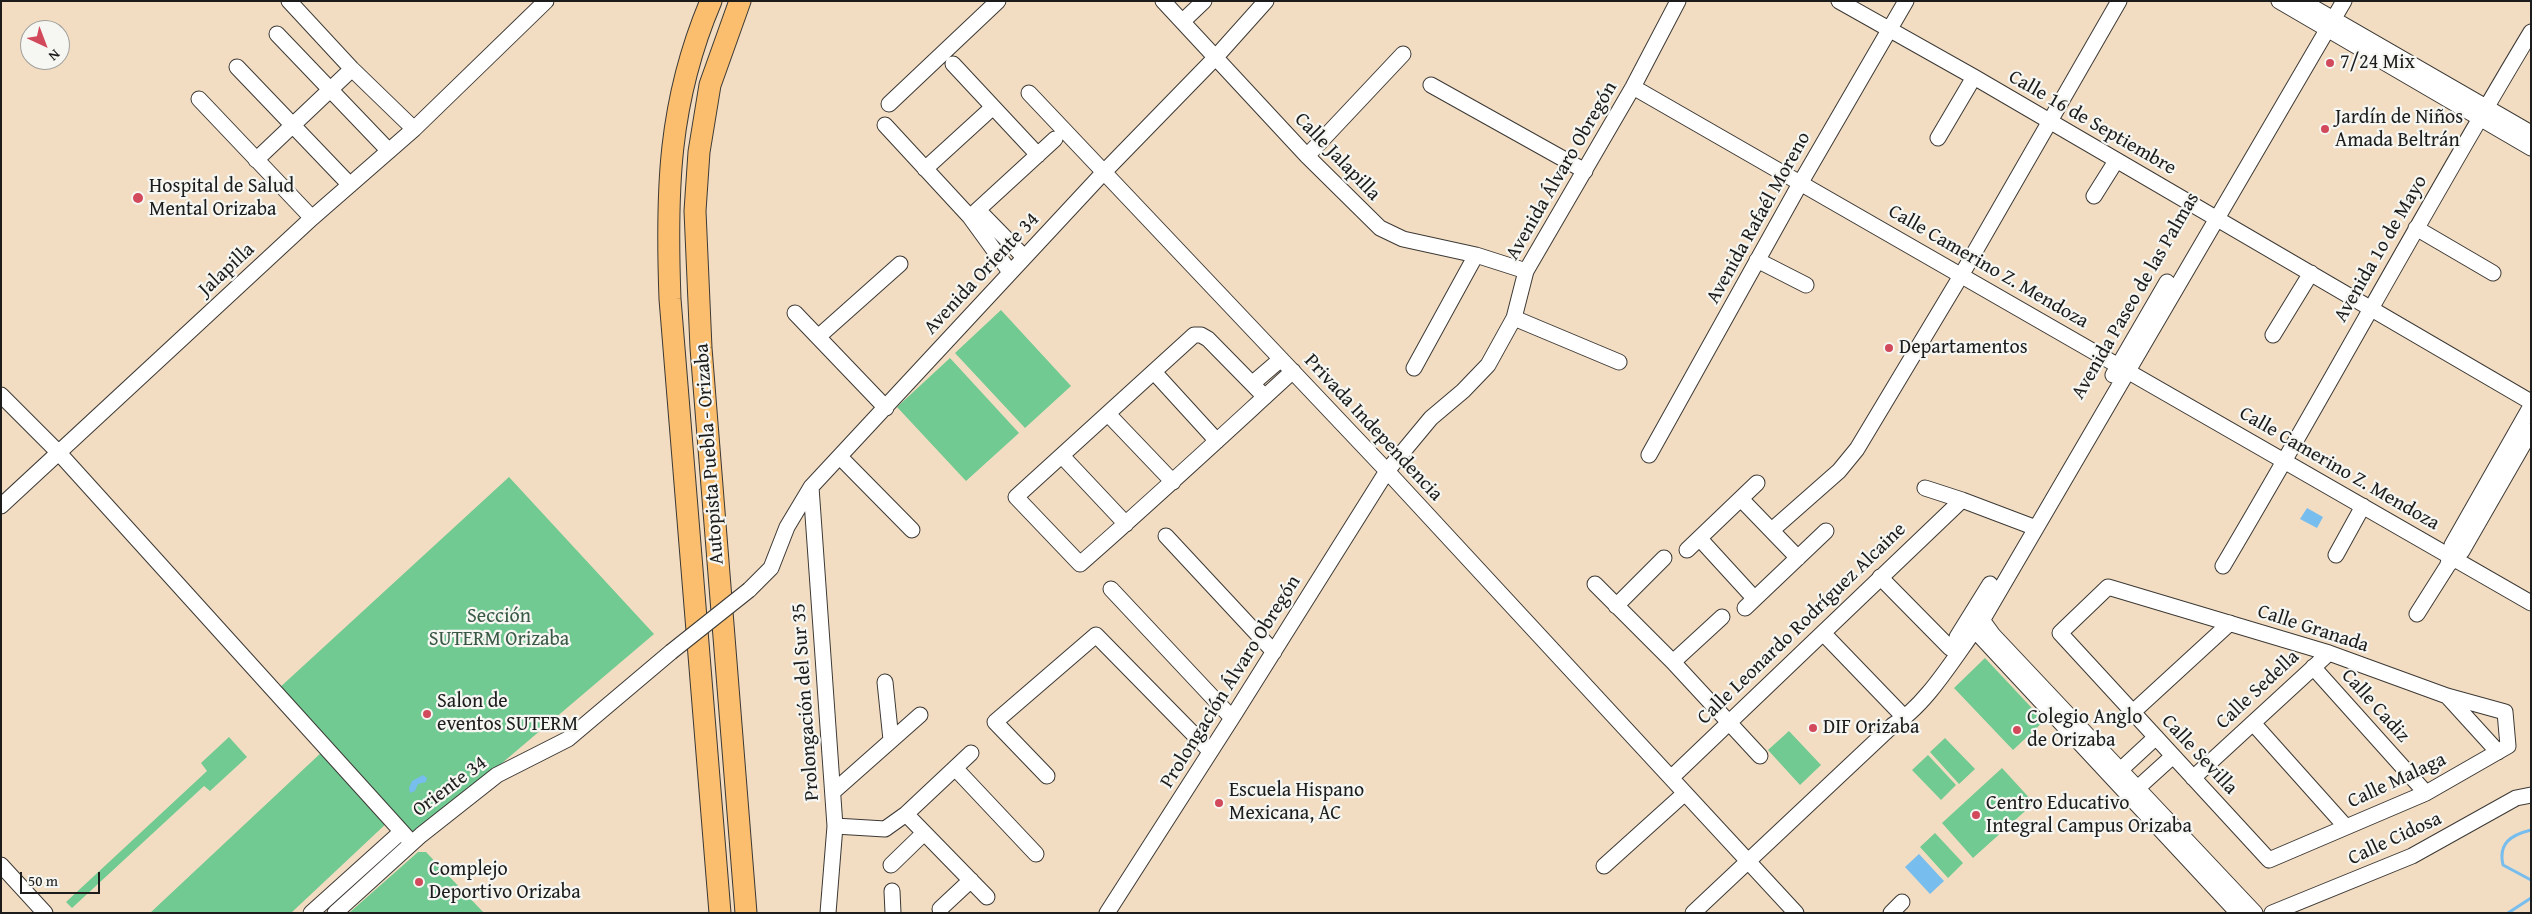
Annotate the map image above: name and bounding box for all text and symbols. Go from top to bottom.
north arrow [20,20,70,70]
text: N [44,45,65,66]
place label: 7/24 Mix [2340,51,2415,75]
marker: 7/24 Mix [2324,57,2336,69]
street label: Calle 16 de Septiembre [2004,65,2180,181]
street label: Avenida Álvaro Obregón [1501,78,1623,264]
place label: Jardín de Niños Amada Beltrán [2335,106,2463,153]
street label: Calle Jalapilla [1289,108,1385,206]
marker: Jardín de Niños Amada Beltrán [2319,123,2331,135]
street label: Avenida Rafaél Moreno [1702,128,1816,308]
street label: Avenida 1o de Mayo [2329,171,2433,327]
place label: Hospital de Salud Mental Orizaba [149,175,294,222]
street label: Avenida Paseo de las Palmas [2067,188,2205,404]
marker: Hospital de Salud Mental Orizaba [131,191,145,205]
street label: Calle Camerino Z. Mendoza [1884,200,2092,334]
street label: Avenida Oriente 34 [919,208,1045,340]
street label: Jalapilla [194,238,260,302]
place label: Departamentos [1899,336,2028,360]
marker: Departamentos [1883,342,1895,354]
street label: Autopista Puebla - Orizaba [690,343,730,565]
street label: Privada Independencia [1299,350,1447,506]
street label: Calle Camerino Z. Mendoza [2235,402,2443,536]
street label: Calle Leonardo Rodríguez Alcaine [1693,518,1911,730]
street label: Prolongación Álvaro Obregón [1156,571,1306,793]
street label: Calle Granada [2254,600,2372,658]
street label: Prolongación del Sur 35 [787,602,825,802]
park label: Sección SUTERM Orizaba [429,605,569,652]
street label: Calle Sedella [2211,645,2305,735]
street label: Calle Cadiz [2336,664,2414,748]
place label: Salon de eventos SUTERM [437,690,578,737]
place label: Colegio Anglo de Orizaba [2027,706,2142,753]
marker: Salon de eventos SUTERM [421,708,433,720]
street label: Calle Sevilla [2156,710,2242,800]
place label: DIF Orizaba [1823,716,1919,740]
marker: DIF Orizaba [1807,722,1819,734]
marker: Colegio Anglo de Orizaba [2011,724,2023,736]
street label: Calle Malaga [2344,748,2450,814]
street label: Oriente 34 [408,751,492,823]
place label: Escuela Hispano Mexicana, AC [1229,779,1364,826]
place label: Centro Educativo Integral Campus Orizaba [1986,792,2192,839]
marker: Escuela Hispano Mexicana, AC [1213,797,1225,809]
street label: Calle Cidosa [2345,807,2445,871]
marker: Centro Educativo Integral Campus Orizaba [1970,809,1982,821]
place label: Complejo Deportivo Orizaba [429,858,581,905]
scale bar [22,862,102,894]
text: 50 m [28,870,58,891]
marker: Complejo Deportivo Orizaba [413,876,425,888]

